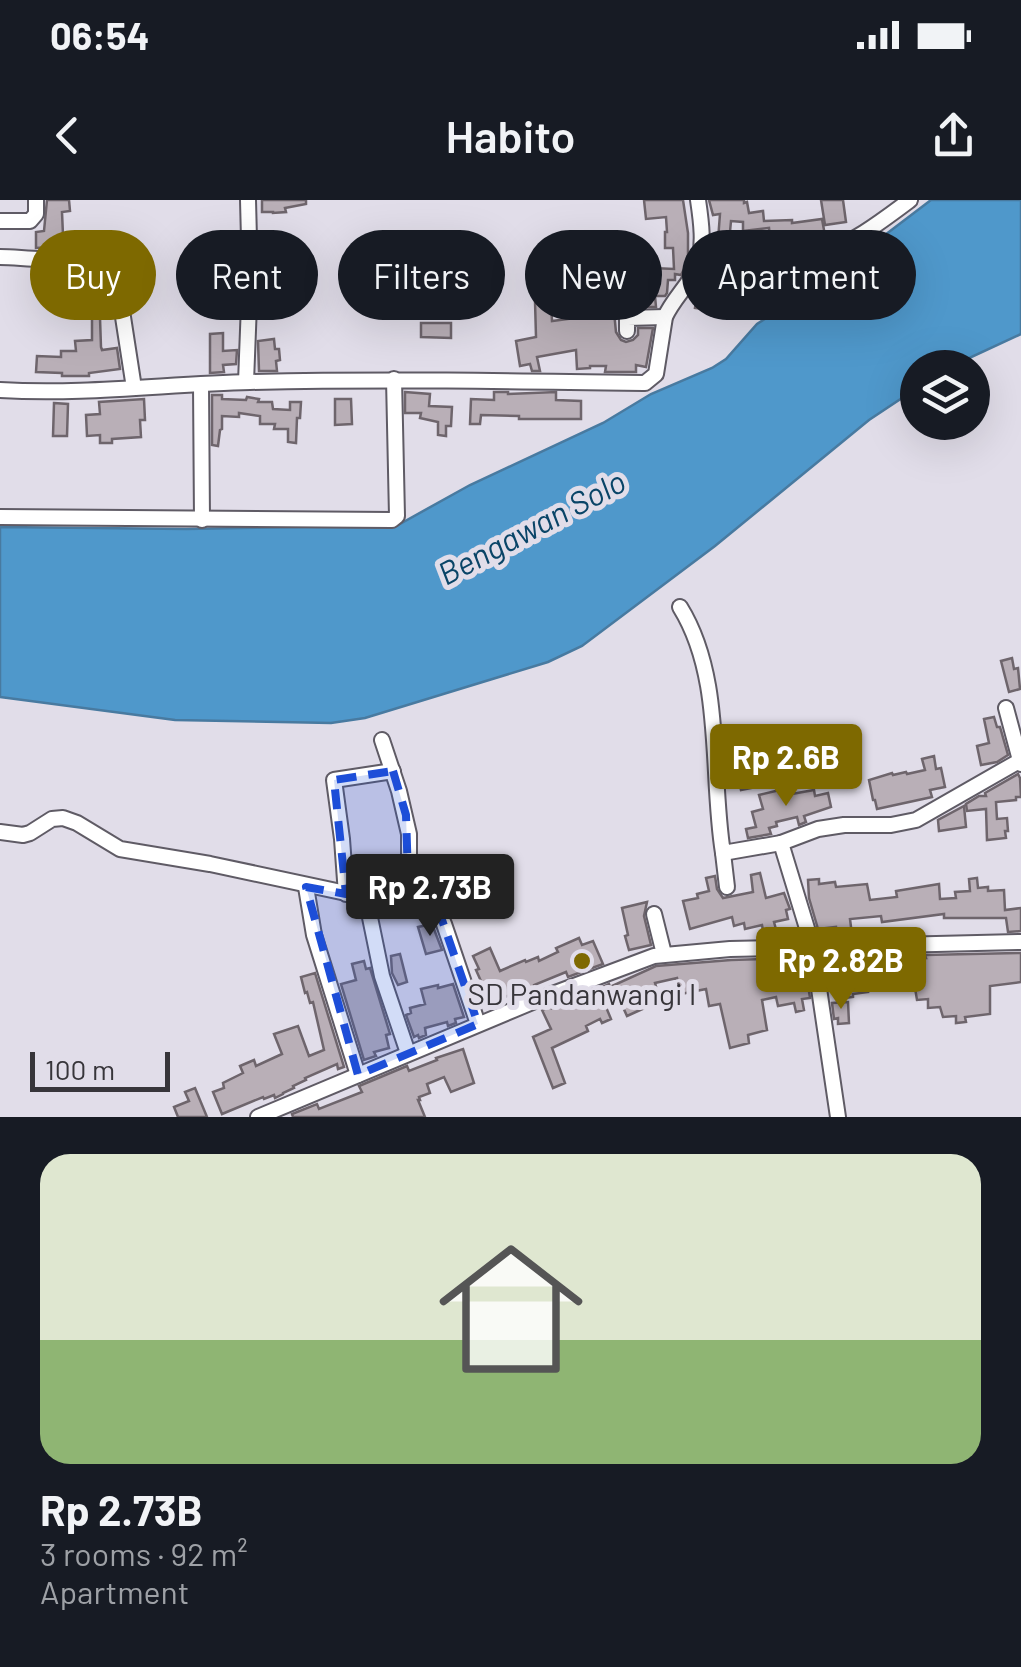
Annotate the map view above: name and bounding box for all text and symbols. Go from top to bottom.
text: 06:54 [50,12,149,58]
icon: back [40,108,95,163]
text: Habito [445,108,576,162]
icon: share [926,108,981,163]
chip: Buy [30,230,156,320]
chip: Rent [176,230,318,320]
chip: Filters [338,230,505,320]
chip: New [525,230,662,320]
chip: Apartment [682,230,916,320]
map controls [900,350,990,440]
button: layers [900,350,990,440]
water label: Bengawan Solo [431,461,631,592]
pin: Rp 2.6B [694,724,878,809]
text: Rp 2.6B [732,737,840,775]
pin: Rp 2.73B [327,854,533,939]
text: Rp 2.73B [368,867,492,905]
pin: Rp 2.82B [738,927,944,1012]
text: Rp 2.82B [778,940,904,978]
marker: SD Pandanwangi I [571,950,593,972]
place label: SD Pandanwangi I [468,975,696,1011]
scale bar [30,1047,170,1091]
text: 100 m [45,1052,115,1086]
icon: home [421,1219,601,1399]
text: Rp 2.73B [40,1484,202,1534]
text: 3 rooms · 92 m² [40,1534,248,1572]
text: Apartment [40,1572,189,1610]

